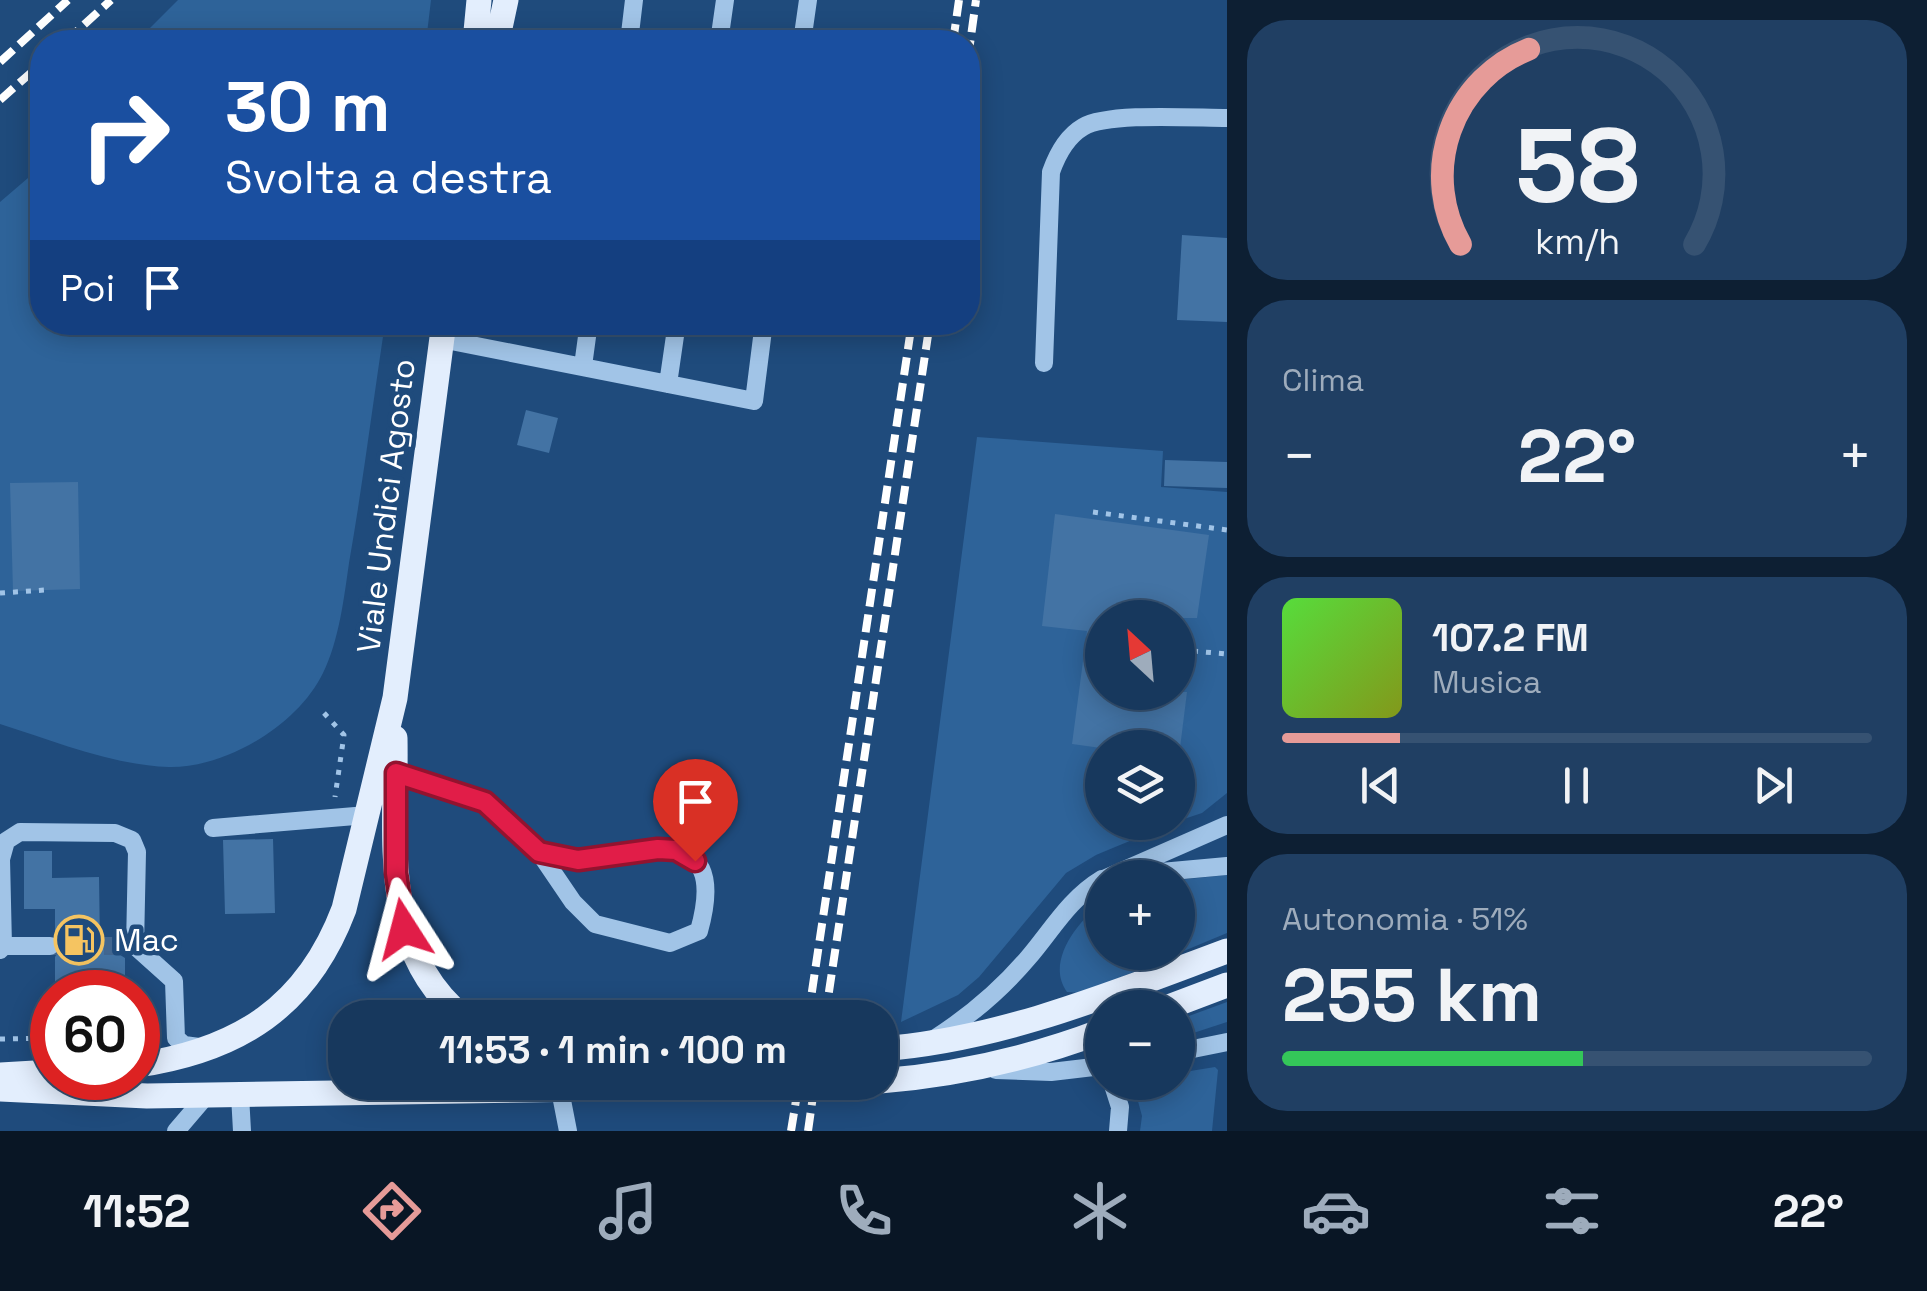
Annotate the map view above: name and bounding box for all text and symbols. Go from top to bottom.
text: 30 m [225,62,390,151]
icon: right [60,70,190,200]
text: 58 [1515,100,1639,232]
text: Svolta a destra [225,149,552,206]
text: km/h [1534,219,1620,264]
icon: arrive [135,260,190,315]
text: Poi [60,264,115,312]
street label: Viale Undici Agosto [348,357,424,655]
text: Clima [1282,360,1364,400]
text: 22° [1518,408,1636,504]
text: − [1282,421,1316,491]
text: + [1838,421,1872,491]
north arrow [1085,600,1195,710]
map controls [1085,600,1195,1100]
text: 107.2 FM [1432,614,1589,662]
text: Musica [1432,662,1542,702]
button: layers [1085,730,1195,840]
icon: previous [1353,758,1408,813]
icon: pause [1549,758,1604,813]
icon: next [1746,758,1801,813]
pin [653,759,738,862]
icon: arrive [668,774,723,829]
button: + [1085,860,1195,970]
position arrow [352,877,456,981]
text: Autonomia · 51% [1282,899,1528,939]
fuel station icon: Mac [53,914,105,966]
place label: Mac [114,920,179,960]
text: 255 km [1282,947,1542,1043]
speed limit sign: 60 [30,970,160,1100]
button: − [1085,990,1195,1100]
text: 11:53 · 1 min · 100 m [439,1026,787,1074]
icon: directions [357,1176,427,1246]
icon: music [593,1176,663,1246]
icon: phone [829,1176,899,1246]
icon: climate [1065,1176,1135,1246]
icon: car [1301,1176,1371,1246]
icon: filters [1537,1176,1607,1246]
text: 11:52 [83,1183,190,1240]
text: 22° [1773,1183,1844,1240]

